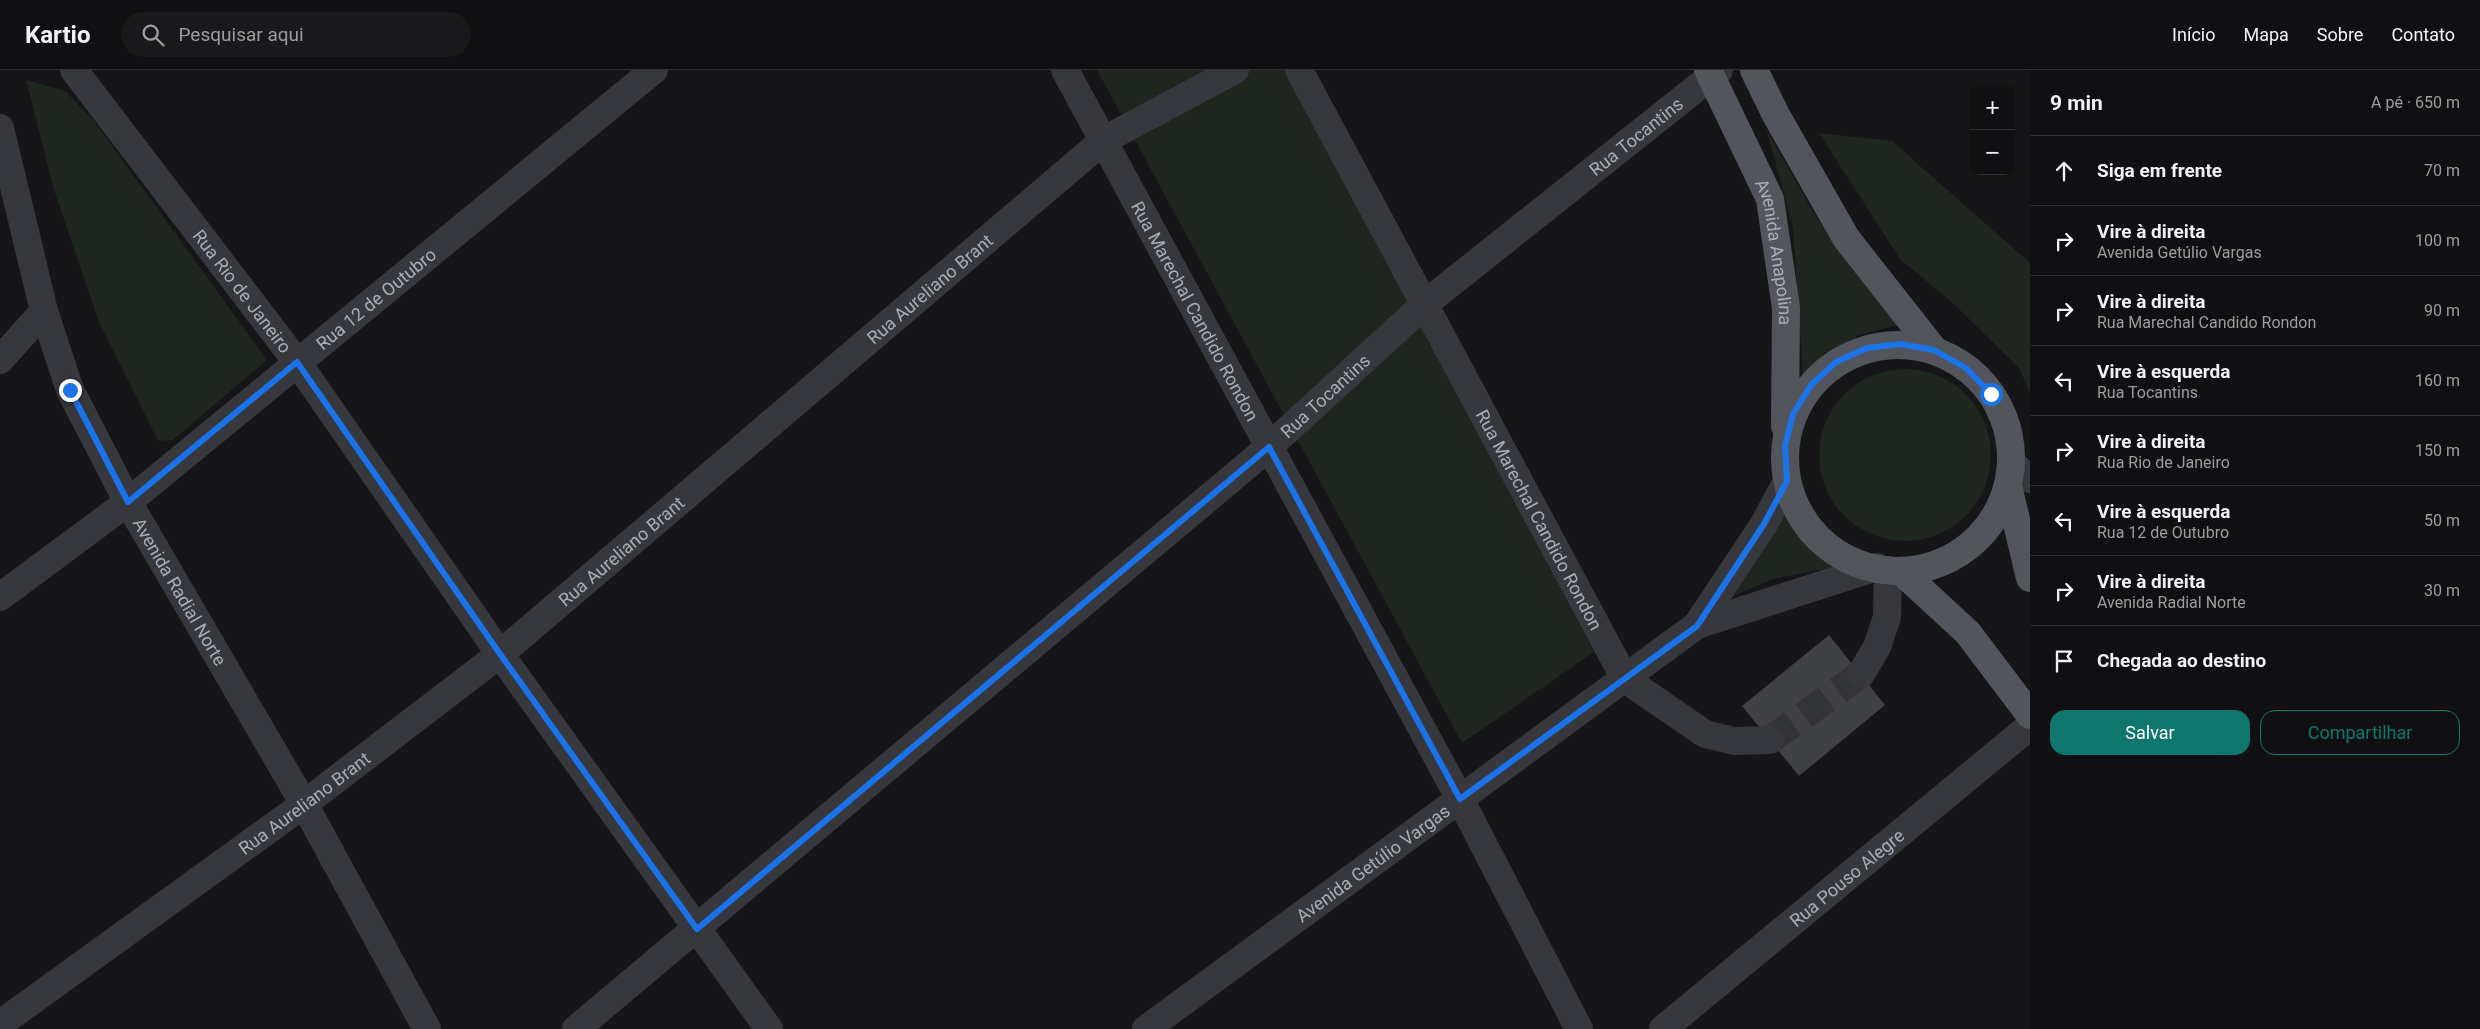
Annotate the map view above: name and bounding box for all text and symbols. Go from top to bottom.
search box [121,12,471,57]
text: Kartio [25,21,91,49]
icon: search [139,21,167,49]
text: Pesquisar aqui [179,23,304,46]
text: Início [2172,24,2215,45]
text: Mapa [2243,24,2289,45]
text: Sobre [2317,24,2363,45]
text: Contato [2391,24,2455,45]
map controls [1970,85,2015,175]
button: + [1970,85,2015,130]
text: 9 min [2050,91,2103,115]
street label: Rua Tocantins [1585,93,1687,180]
text: A pé · 650 m [2371,93,2460,112]
button: − [1970,130,2015,175]
icon: ahead [2050,157,2078,185]
text: Siga em frente [2097,159,2222,182]
text: 70 m [2424,161,2460,180]
street label: Avenida Anapolina [1751,175,1797,325]
street label: Rua Marechal Candido Rondon [1127,197,1264,424]
text: Vire à direita [2097,220,2206,243]
street label: Rua Rio de Janeiro [189,225,296,357]
icon: right [2050,227,2078,255]
street label: Rua Aureliano Brant [862,229,997,348]
text: 100 m [2415,231,2460,250]
street label: Rua 12 de Outubro [312,243,440,354]
text: Avenida Getúlio Vargas [2097,243,2262,262]
text: Vire à direita [2097,290,2206,313]
icon: right [2050,297,2078,325]
text: 90 m [2424,301,2460,320]
text: Rua Marechal Candido Rondon [2097,313,2316,332]
street label: Rua Tocantins [1276,349,1374,442]
text: Vire à esquerda [2097,360,2230,383]
icon: left [2050,367,2078,395]
text: 160 m [2415,371,2460,390]
route end [59,379,82,402]
route start [1980,383,2003,406]
text: Rua Tocantins [2097,383,2198,402]
street label: Rua Marechal Candido Rondon [1472,406,1607,633]
text: Vire à direita [2097,430,2206,453]
icon: right [2050,437,2078,465]
text: 150 m [2415,441,2460,460]
text: Rua Rio de Janeiro [2097,453,2230,472]
street label: Rua Aureliano Brant [554,492,688,610]
text: Vire à esquerda [2097,500,2230,523]
icon: left [2050,507,2078,535]
text: 50 m [2424,511,2460,530]
street label: Avenida Radial Norte [129,514,231,669]
text: Rua 12 de Outubro [2097,523,2229,542]
text: Vire à direita [2097,570,2206,593]
icon: right [2050,577,2078,605]
text: 30 m [2424,581,2460,600]
text: Avenida Radial Norte [2097,593,2246,612]
icon: arrive [2050,647,2078,675]
text: Chegada ao destino [2097,649,2266,672]
button: Salvar [2050,710,2250,755]
button: Compartilhar [2260,710,2460,755]
street label: Rua Aureliano Brant [234,747,374,858]
street label: Avenida Getúlio Vargas [1292,800,1454,926]
street label: Rua Pouso Alegre [1785,824,1908,931]

